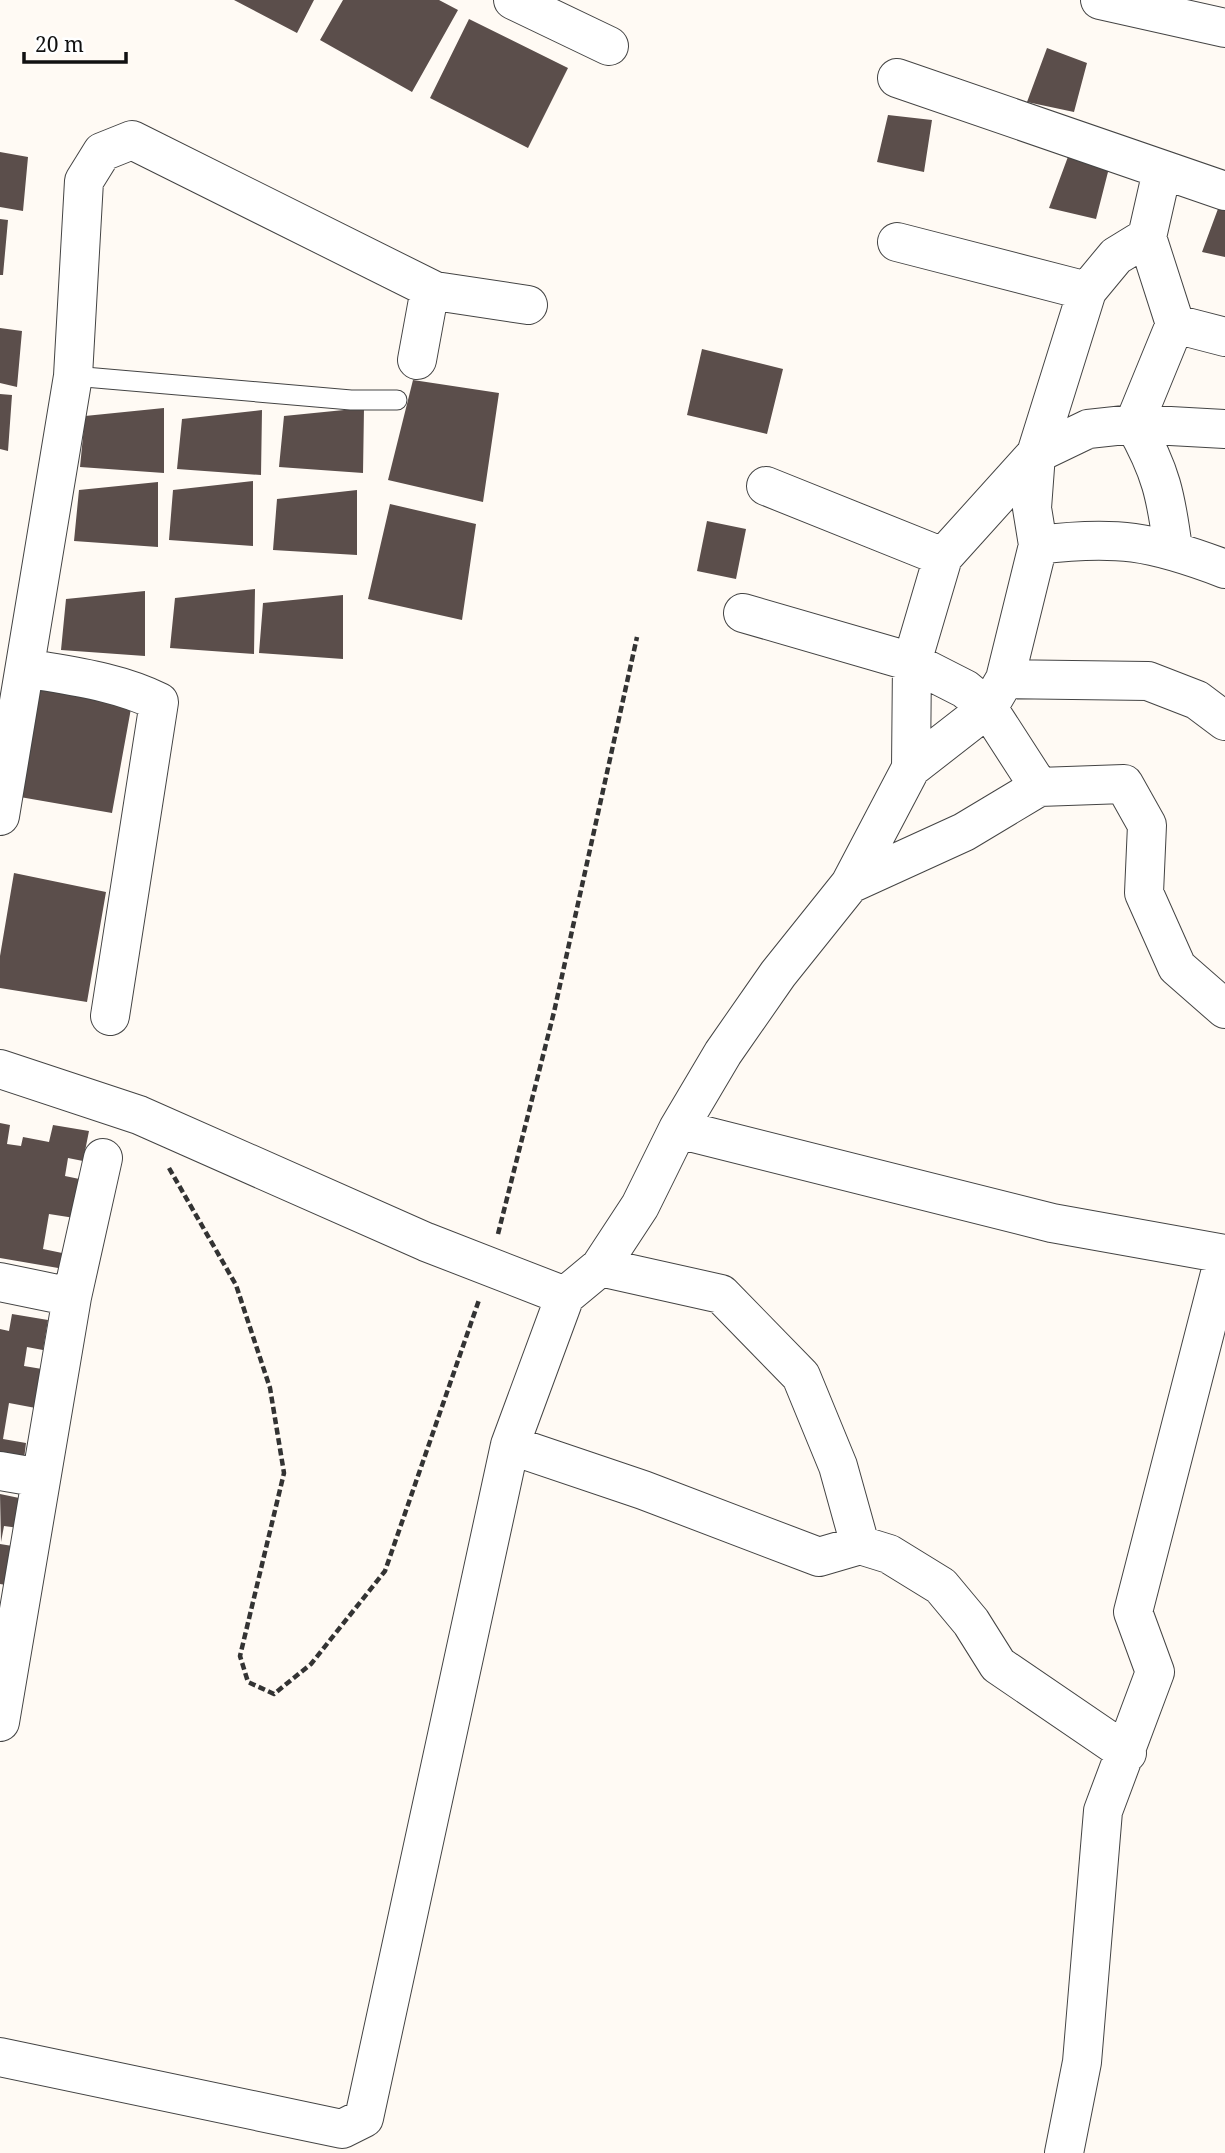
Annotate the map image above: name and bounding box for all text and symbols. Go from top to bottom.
scale bar [24,21,126,65]
text: 20 m [35,30,84,58]

